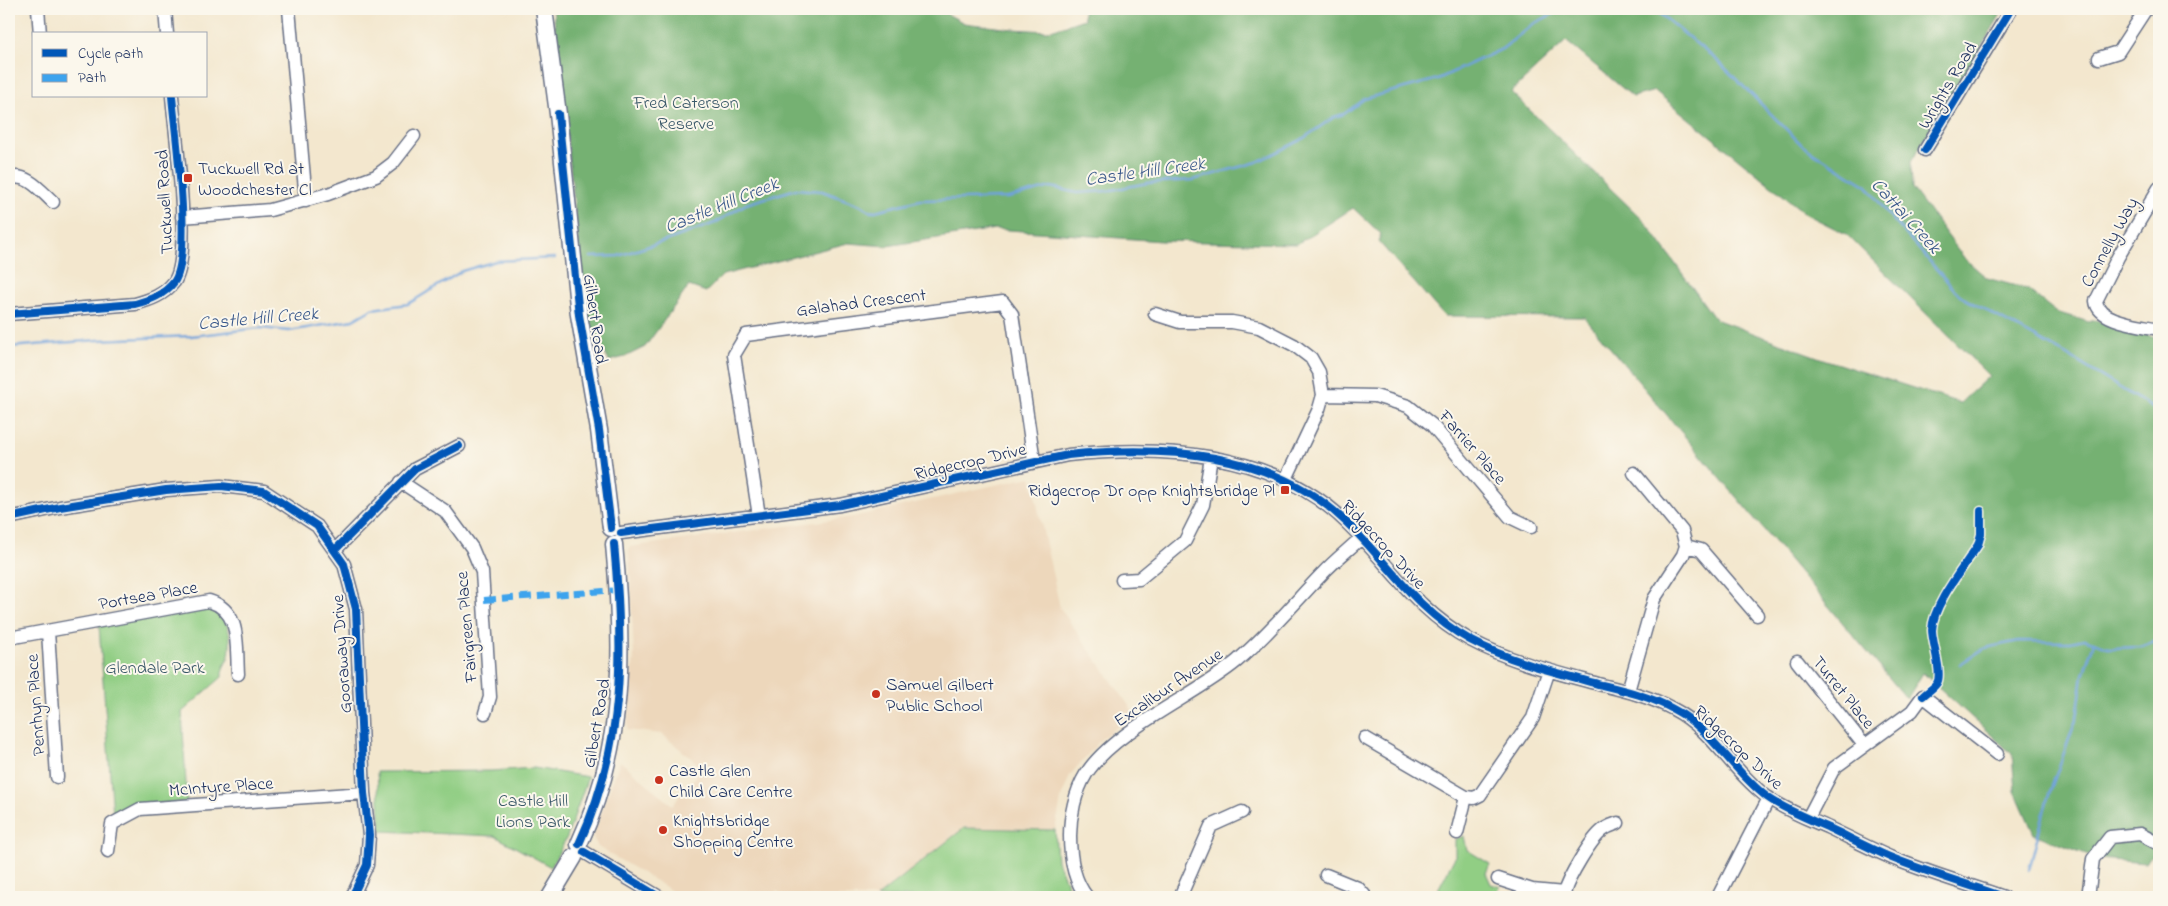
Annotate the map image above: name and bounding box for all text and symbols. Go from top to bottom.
legend [32,32,208,98]
street label: Wrights Road [1912,38,1986,135]
text: Cycle path [78,43,143,66]
text: Path [78,67,106,89]
park label: Fred Caterson Reserve [632,91,739,138]
street label: Tuckwell Road [150,149,182,255]
water label: Castle Hill Creek [1084,151,1208,194]
place label: Tuckwell Rd at Woodchester Cl [198,157,312,204]
water label: Castle Hill Creek [661,171,783,241]
marker: Tuckwell Rd at Woodchester Cl [182,172,194,184]
water label: Cattai Creek [1864,173,1947,261]
street label: Connelly Way [2075,193,2146,293]
street label: Gilbert Road [575,273,613,366]
street label: Galahad Crescent [795,283,927,325]
water label: Castle Hill Creek [197,301,320,338]
street label: Farrier Place [1431,404,1512,492]
street label: Ridgecrop Drive [912,437,1030,489]
place label: Ridgecrop Dr opp Knightsbridge Pl [1028,479,1275,506]
marker: Ridgecrop Dr opp Knightsbridge Pl [1279,484,1291,496]
street label: Ridgecrop Drive [1333,495,1432,597]
street label: Fairgreen Place [450,569,487,685]
street label: Portsea Place [97,575,201,618]
street label: Gooraway Drive [326,593,360,714]
street label: Excalibur Avenue [1110,642,1229,735]
street label: Turret Place [1805,651,1881,736]
street label: Penrhyn Place [20,652,54,757]
park label: Glendale Park [105,656,205,682]
place label: Samuel Gilbert Public School [886,673,994,720]
street label: Gilbert Road [577,677,619,770]
marker: Samuel Gilbert Public School [870,688,882,700]
street label: Ridgecrop Drive [1686,700,1789,798]
place label: Castle Glen Child Care Centre [669,759,794,806]
street label: McIntyre Place [168,771,275,805]
marker: Castle Glen Child Care Centre [653,774,665,786]
park label: Castle Hill Lions Park [496,789,570,836]
place label: Knightsbridge Shopping Centre [673,809,794,857]
marker: Knightsbridge Shopping Centre [657,824,669,836]

